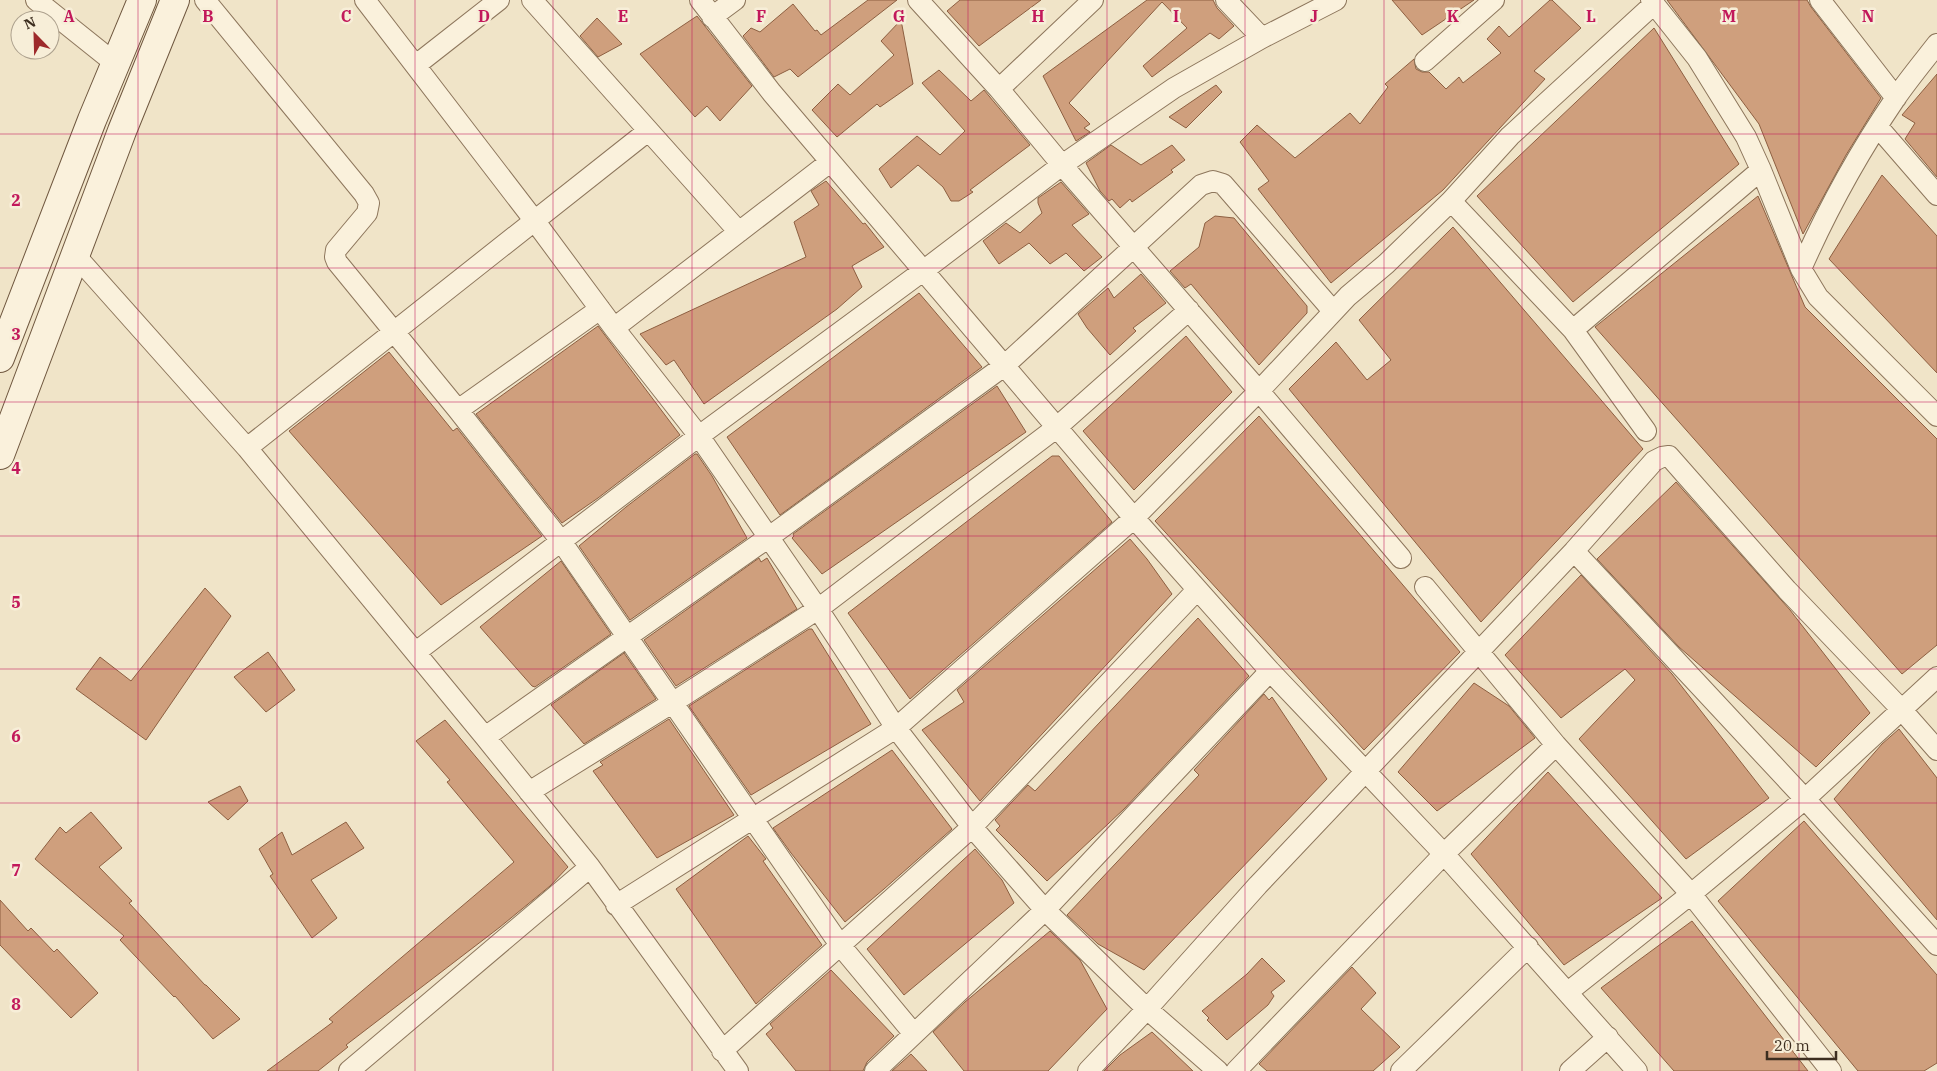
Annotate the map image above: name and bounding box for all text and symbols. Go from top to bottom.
text: A [63,6,75,26]
text: B [202,6,214,26]
text: C [341,6,351,26]
text: D [478,6,490,26]
text: E [618,6,628,26]
text: F [756,6,766,26]
text: G [893,6,905,26]
text: H [1032,6,1045,26]
text: I [1173,6,1179,26]
text: J [1310,6,1318,26]
text: K [1447,6,1460,26]
text: L [1586,6,1596,26]
text: M [1722,6,1736,26]
text: N [1862,6,1874,26]
north arrow [10,10,60,60]
text: N [21,13,39,33]
text: 2 [11,190,21,210]
text: 3 [11,324,21,344]
text: 4 [11,458,21,478]
text: 5 [11,592,21,612]
text: 6 [11,726,21,746]
text: 7 [11,860,21,880]
text: 8 [11,994,21,1014]
scale bar [1767,1028,1836,1060]
text: 20 m [1774,1036,1810,1055]

